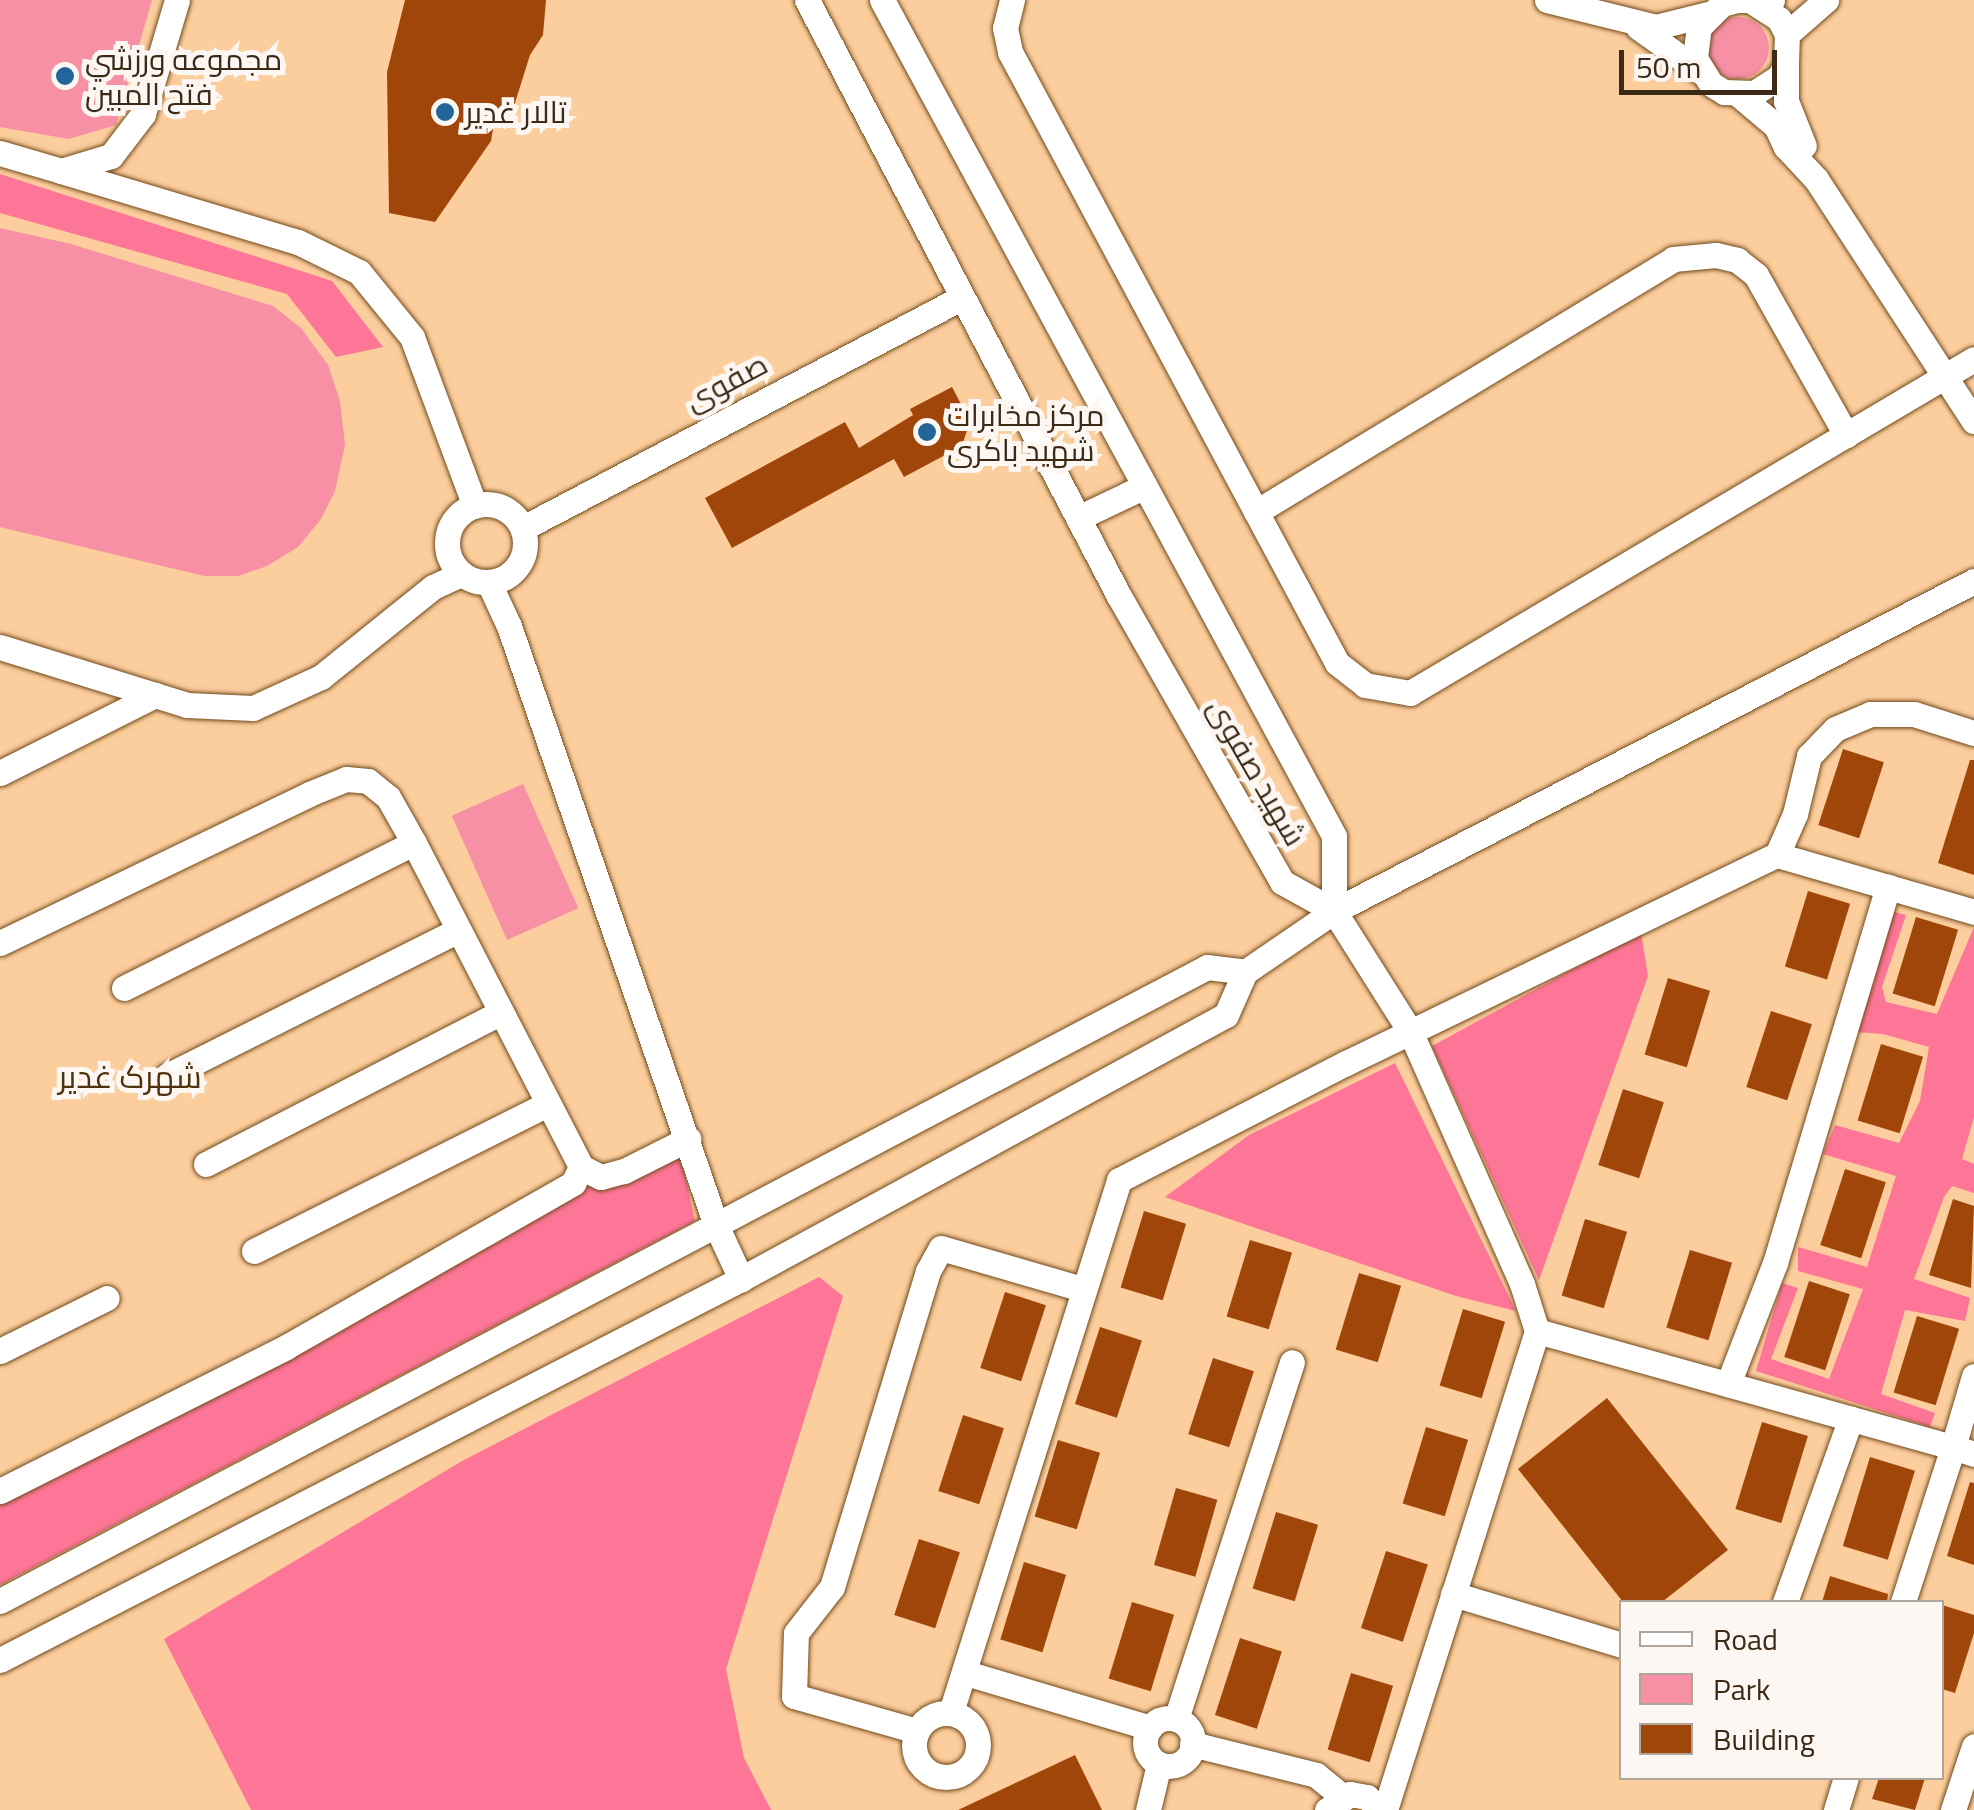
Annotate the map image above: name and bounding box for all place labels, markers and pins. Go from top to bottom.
place label: مجموعه ورزشي فتح المبين [85,41,282,112]
marker: مجموعه ورزشي فتح المبين [54,65,76,87]
place label: تالار غدیر [465,94,566,130]
marker: تالار غدیر [434,101,456,123]
place label: مرکز مخابرات شهید باکری [947,397,1105,468]
marker: مرکز مخابرات شهید باکری [916,421,938,443]

